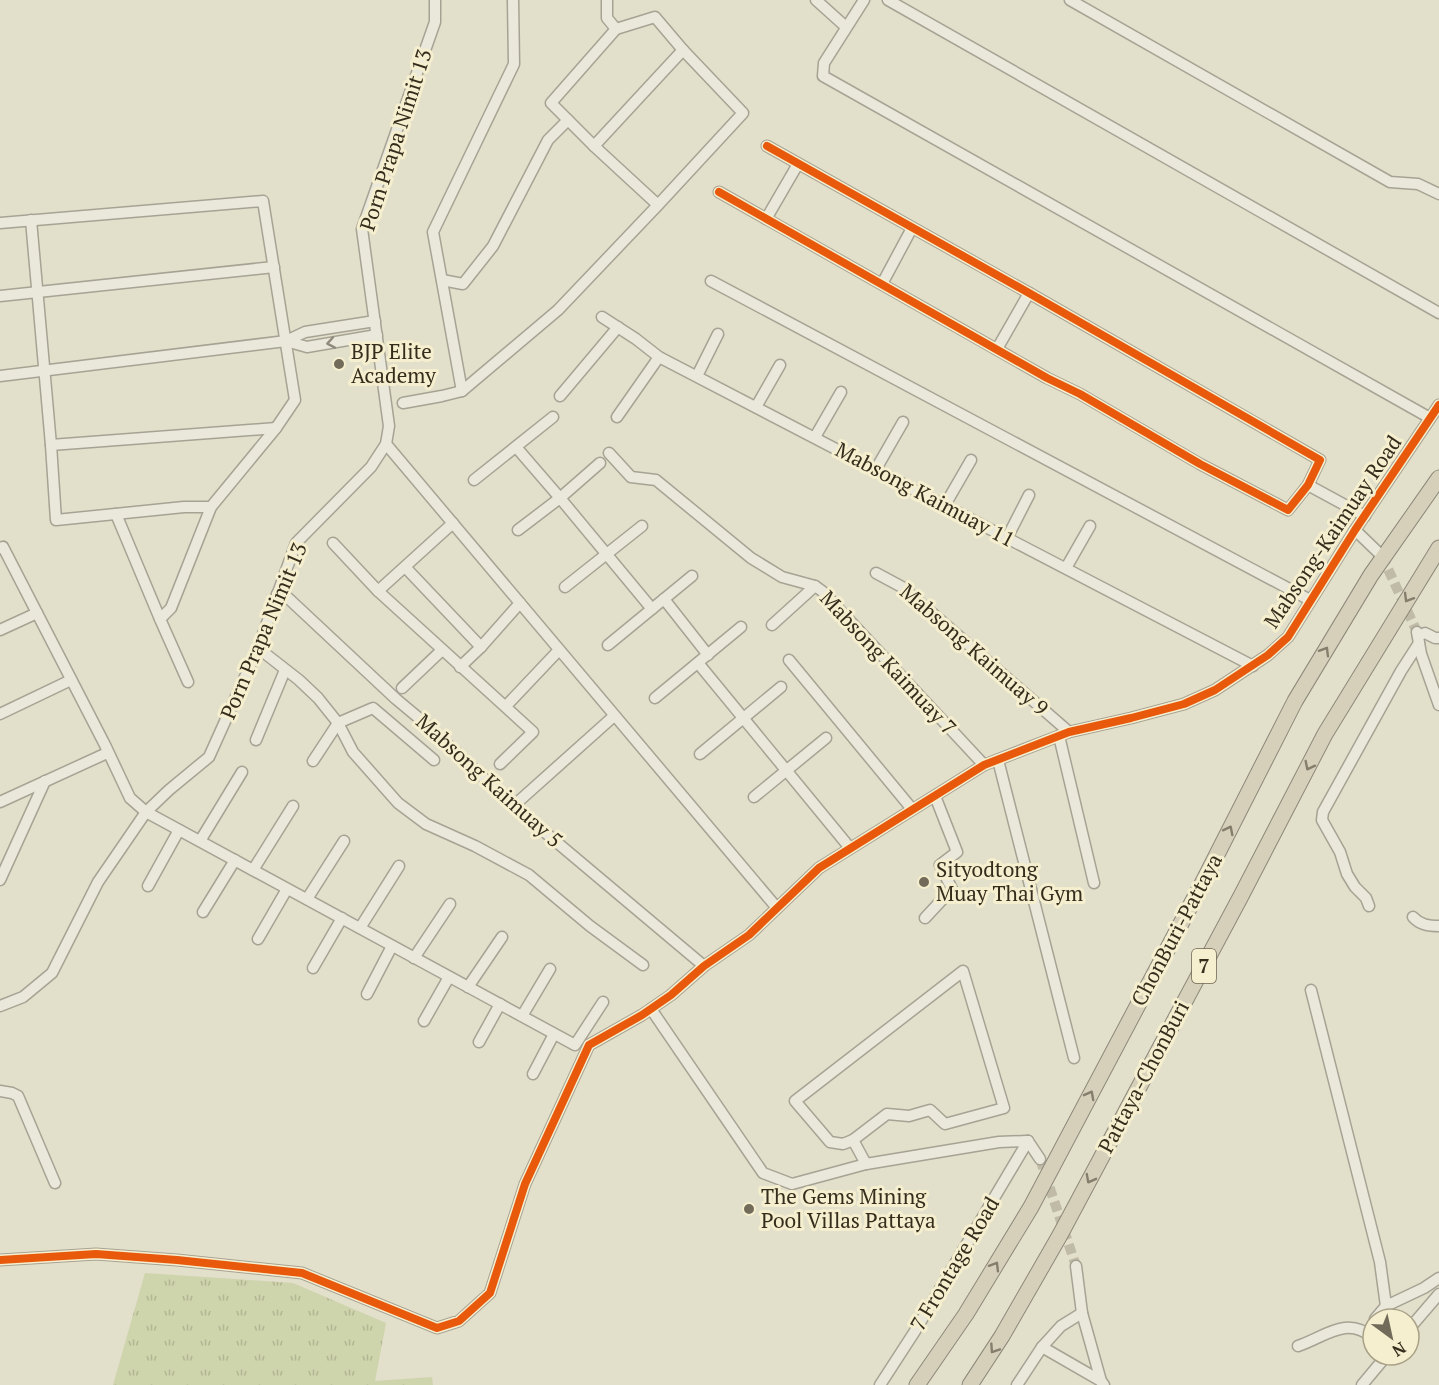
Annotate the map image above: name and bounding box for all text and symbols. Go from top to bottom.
street label: Porn Prapa Nimit 13 [352,45,438,234]
one-way arrow [327,336,337,349]
place label: BJP Elite Academy [351,337,436,389]
marker: BJP Elite Academy [332,357,346,371]
street label: Mabsong-Kaimuay Road [1257,429,1408,633]
street label: Mabsong Kaimuay 11 [831,435,1020,553]
street label: Porn Prapa Nimit 13 [213,538,313,723]
street label: Mabsong Kaimuay 9 [895,577,1055,721]
street label: Mabsong Kaimuay 7 [814,584,963,741]
one-way arrow [1404,592,1416,602]
one-way arrow [1318,647,1329,657]
street label: Mabsong Kaimuay 5 [411,707,569,853]
one-way arrow [1305,759,1316,770]
one-way arrow [1222,825,1234,836]
street label: ChonBuri-Pattaya [1124,848,1228,1011]
place label: Sityodtong Muay Thai Gym [936,855,1083,907]
marker: Sityodtong Muay Thai Gym [917,875,931,889]
road number: 7 [1192,949,1216,983]
street label: Pattaya-ChonBuri [1091,995,1195,1158]
one-way arrow [1083,1091,1094,1102]
one-way arrow [1086,1173,1097,1184]
place label: The Gems Mining Pool Villas Pattaya [761,1182,936,1234]
street label: 7 Frontage Road [903,1191,1005,1336]
marker: The Gems Mining Pool Villas Pattaya [742,1202,756,1216]
one-way arrow [988,1262,999,1272]
north arrow [1361,1307,1421,1367]
text: N [1388,1337,1410,1362]
one-way arrow [990,1342,1001,1353]

